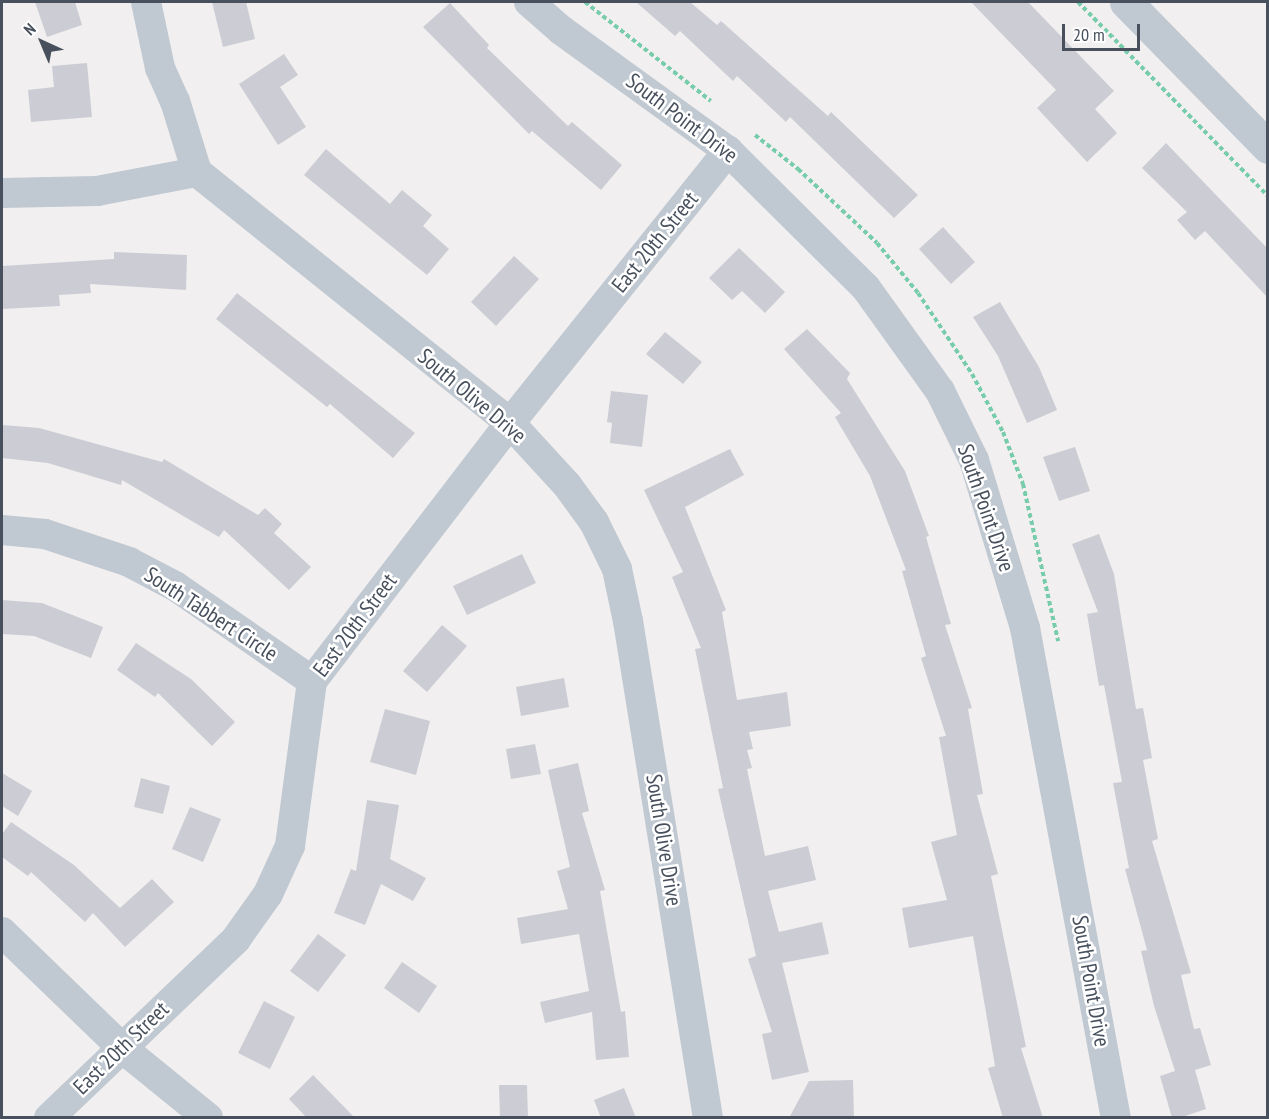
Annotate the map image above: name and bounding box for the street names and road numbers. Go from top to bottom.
street label: South Point Drive [621,68,743,168]
street label: East 20th Street [606,186,704,298]
street label: South Olive Drive [413,343,531,449]
street label: South Point Drive [952,441,1020,575]
street label: South Tabbert Circle [139,561,283,667]
street label: East 20th Street [308,568,402,682]
street label: South Olive Drive [641,772,687,908]
street label: South Point Drive [1066,913,1116,1049]
street label: East 20th Street [68,996,174,1100]

